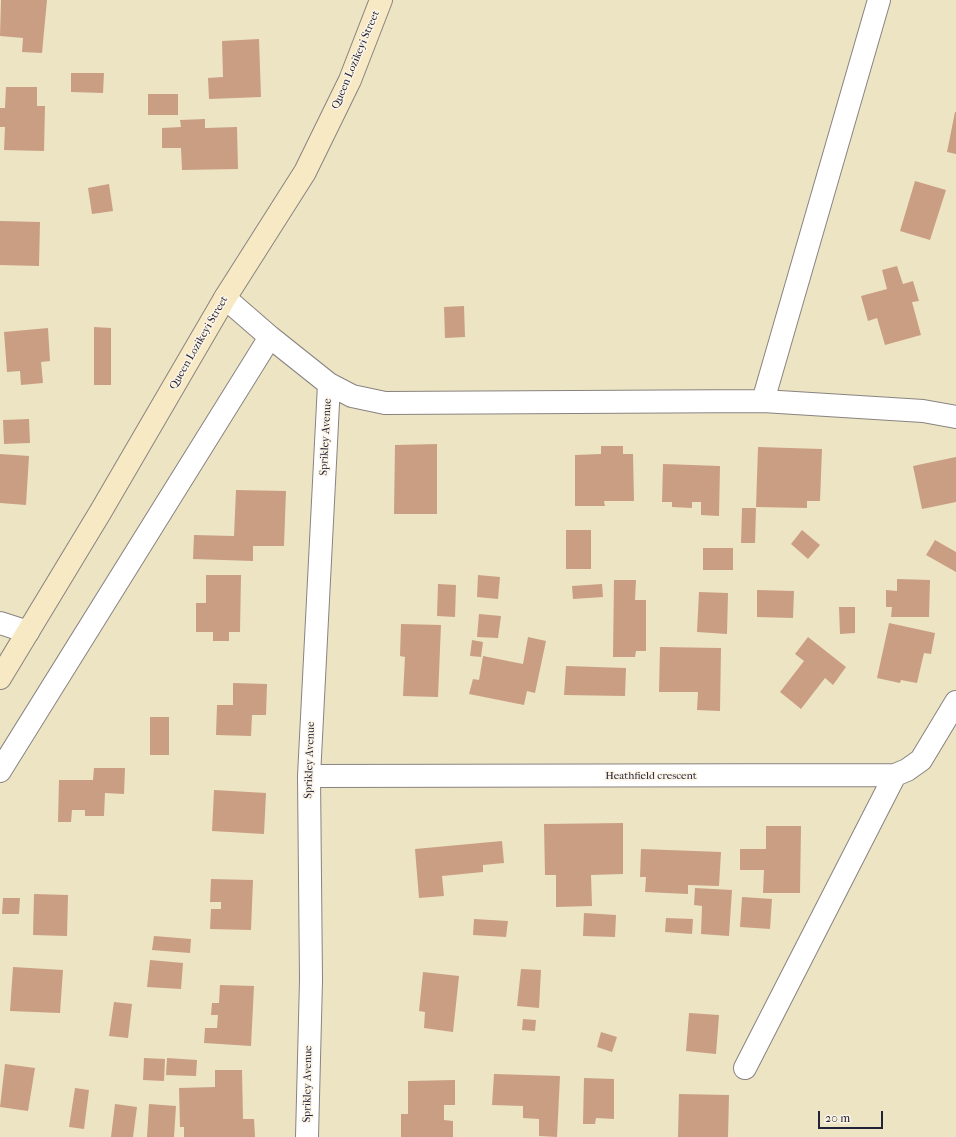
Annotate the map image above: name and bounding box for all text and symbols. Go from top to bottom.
street label: Queen Lozikeyi Street [329,9,383,111]
street label: Queen Lozikeyi Street [167,294,231,392]
street label: Sprikley Avenue [317,398,335,476]
street label: Sprikley Avenue [302,721,318,799]
street label: Heathfield crescent [605,769,697,783]
street label: Sprikley Avenue [301,1045,315,1123]
scale bar [820,1103,885,1129]
text: 20 m [825,1111,850,1125]

